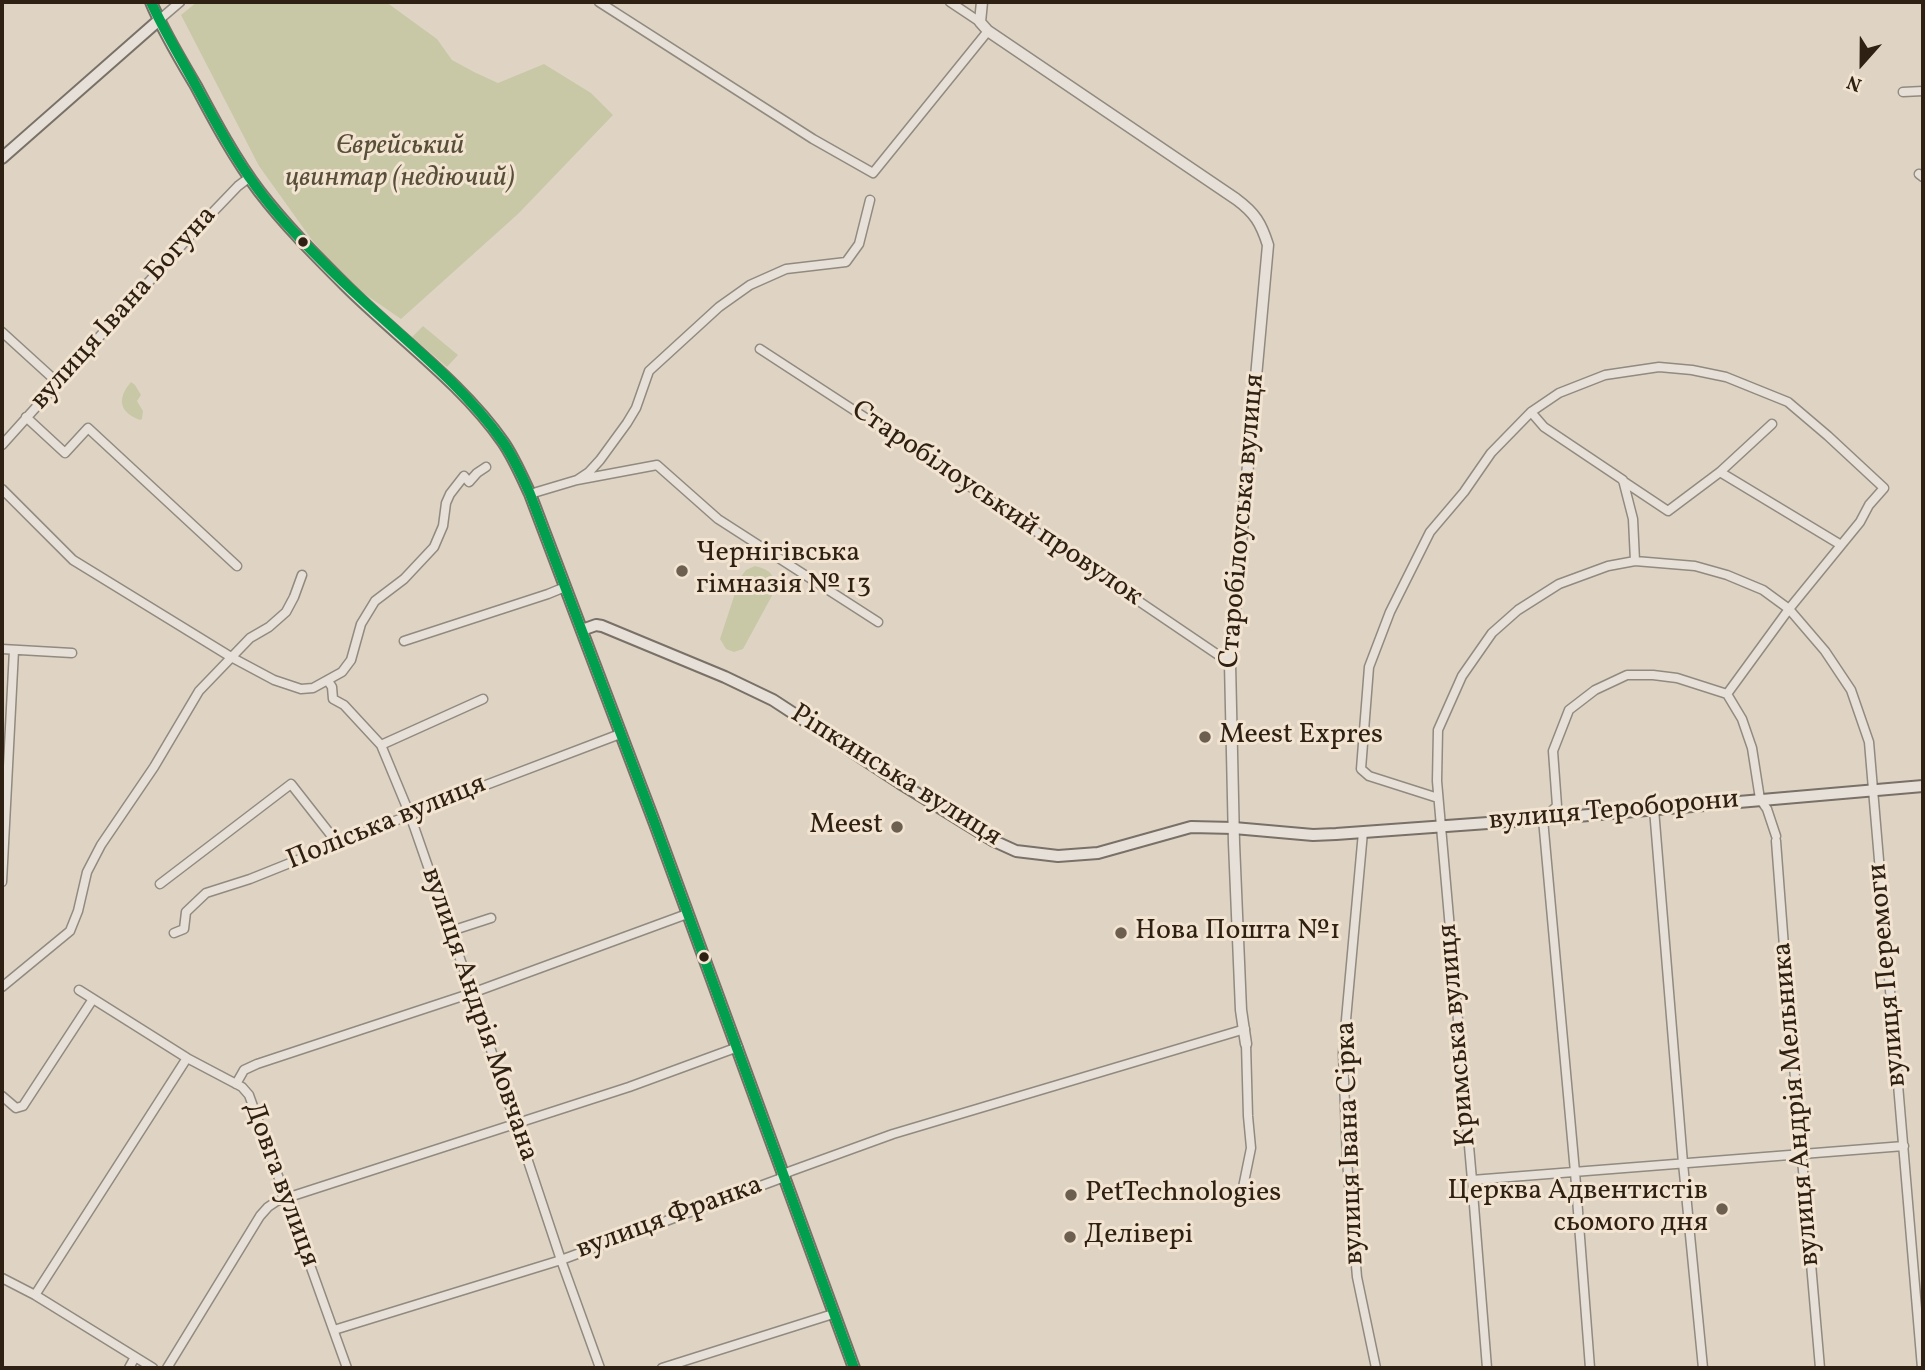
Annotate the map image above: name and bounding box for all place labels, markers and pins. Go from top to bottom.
unlabelled marker [296,235,310,249]
place label: Чернігівська гімназія № 13 [696,538,871,604]
marker: Чернігівська гімназія № 13 [674,563,690,579]
place label: Meest Expres [1219,720,1383,754]
marker: Meest Expres [1197,729,1213,745]
place label: Meest [809,810,883,844]
marker: Meest [889,819,905,835]
place label: Нова Пошта №1 [1135,916,1341,950]
marker: Нова Пошта №1 [1113,925,1129,941]
unlabelled marker [697,950,711,964]
place label: Церква Адвентистів сьомого дня [1448,1176,1708,1242]
place label: PetTechnologies [1085,1178,1281,1212]
marker: PetTechnologies [1063,1187,1079,1203]
marker: Церква Адвентистів сьомого дня [1714,1201,1730,1217]
place label: Делівері [1084,1220,1193,1254]
marker: Делівері [1062,1229,1078,1245]

